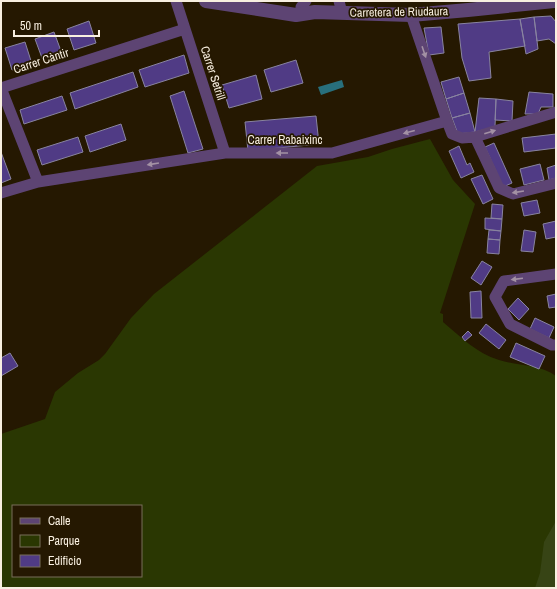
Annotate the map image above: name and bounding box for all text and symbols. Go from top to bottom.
street label: Carretera de Riudaura [350,3,449,21]
scale bar [14,12,99,38]
text: 50 m [20,18,42,34]
street label: Carrer Càntir [11,44,71,77]
street label: Carrer Setrill [197,44,229,102]
one-way arrow [421,46,427,58]
one-way arrow [403,129,415,135]
one-way arrow [485,129,497,135]
street label: Carrer Rabaixinc [248,132,323,148]
one-way arrow [275,150,288,156]
one-way arrow [147,161,159,167]
one-way arrow [512,189,525,195]
one-way arrow [511,276,523,282]
legend [12,505,142,577]
text: Calle [48,513,70,529]
text: Parque [48,533,80,549]
text: Edificio [48,553,81,569]

